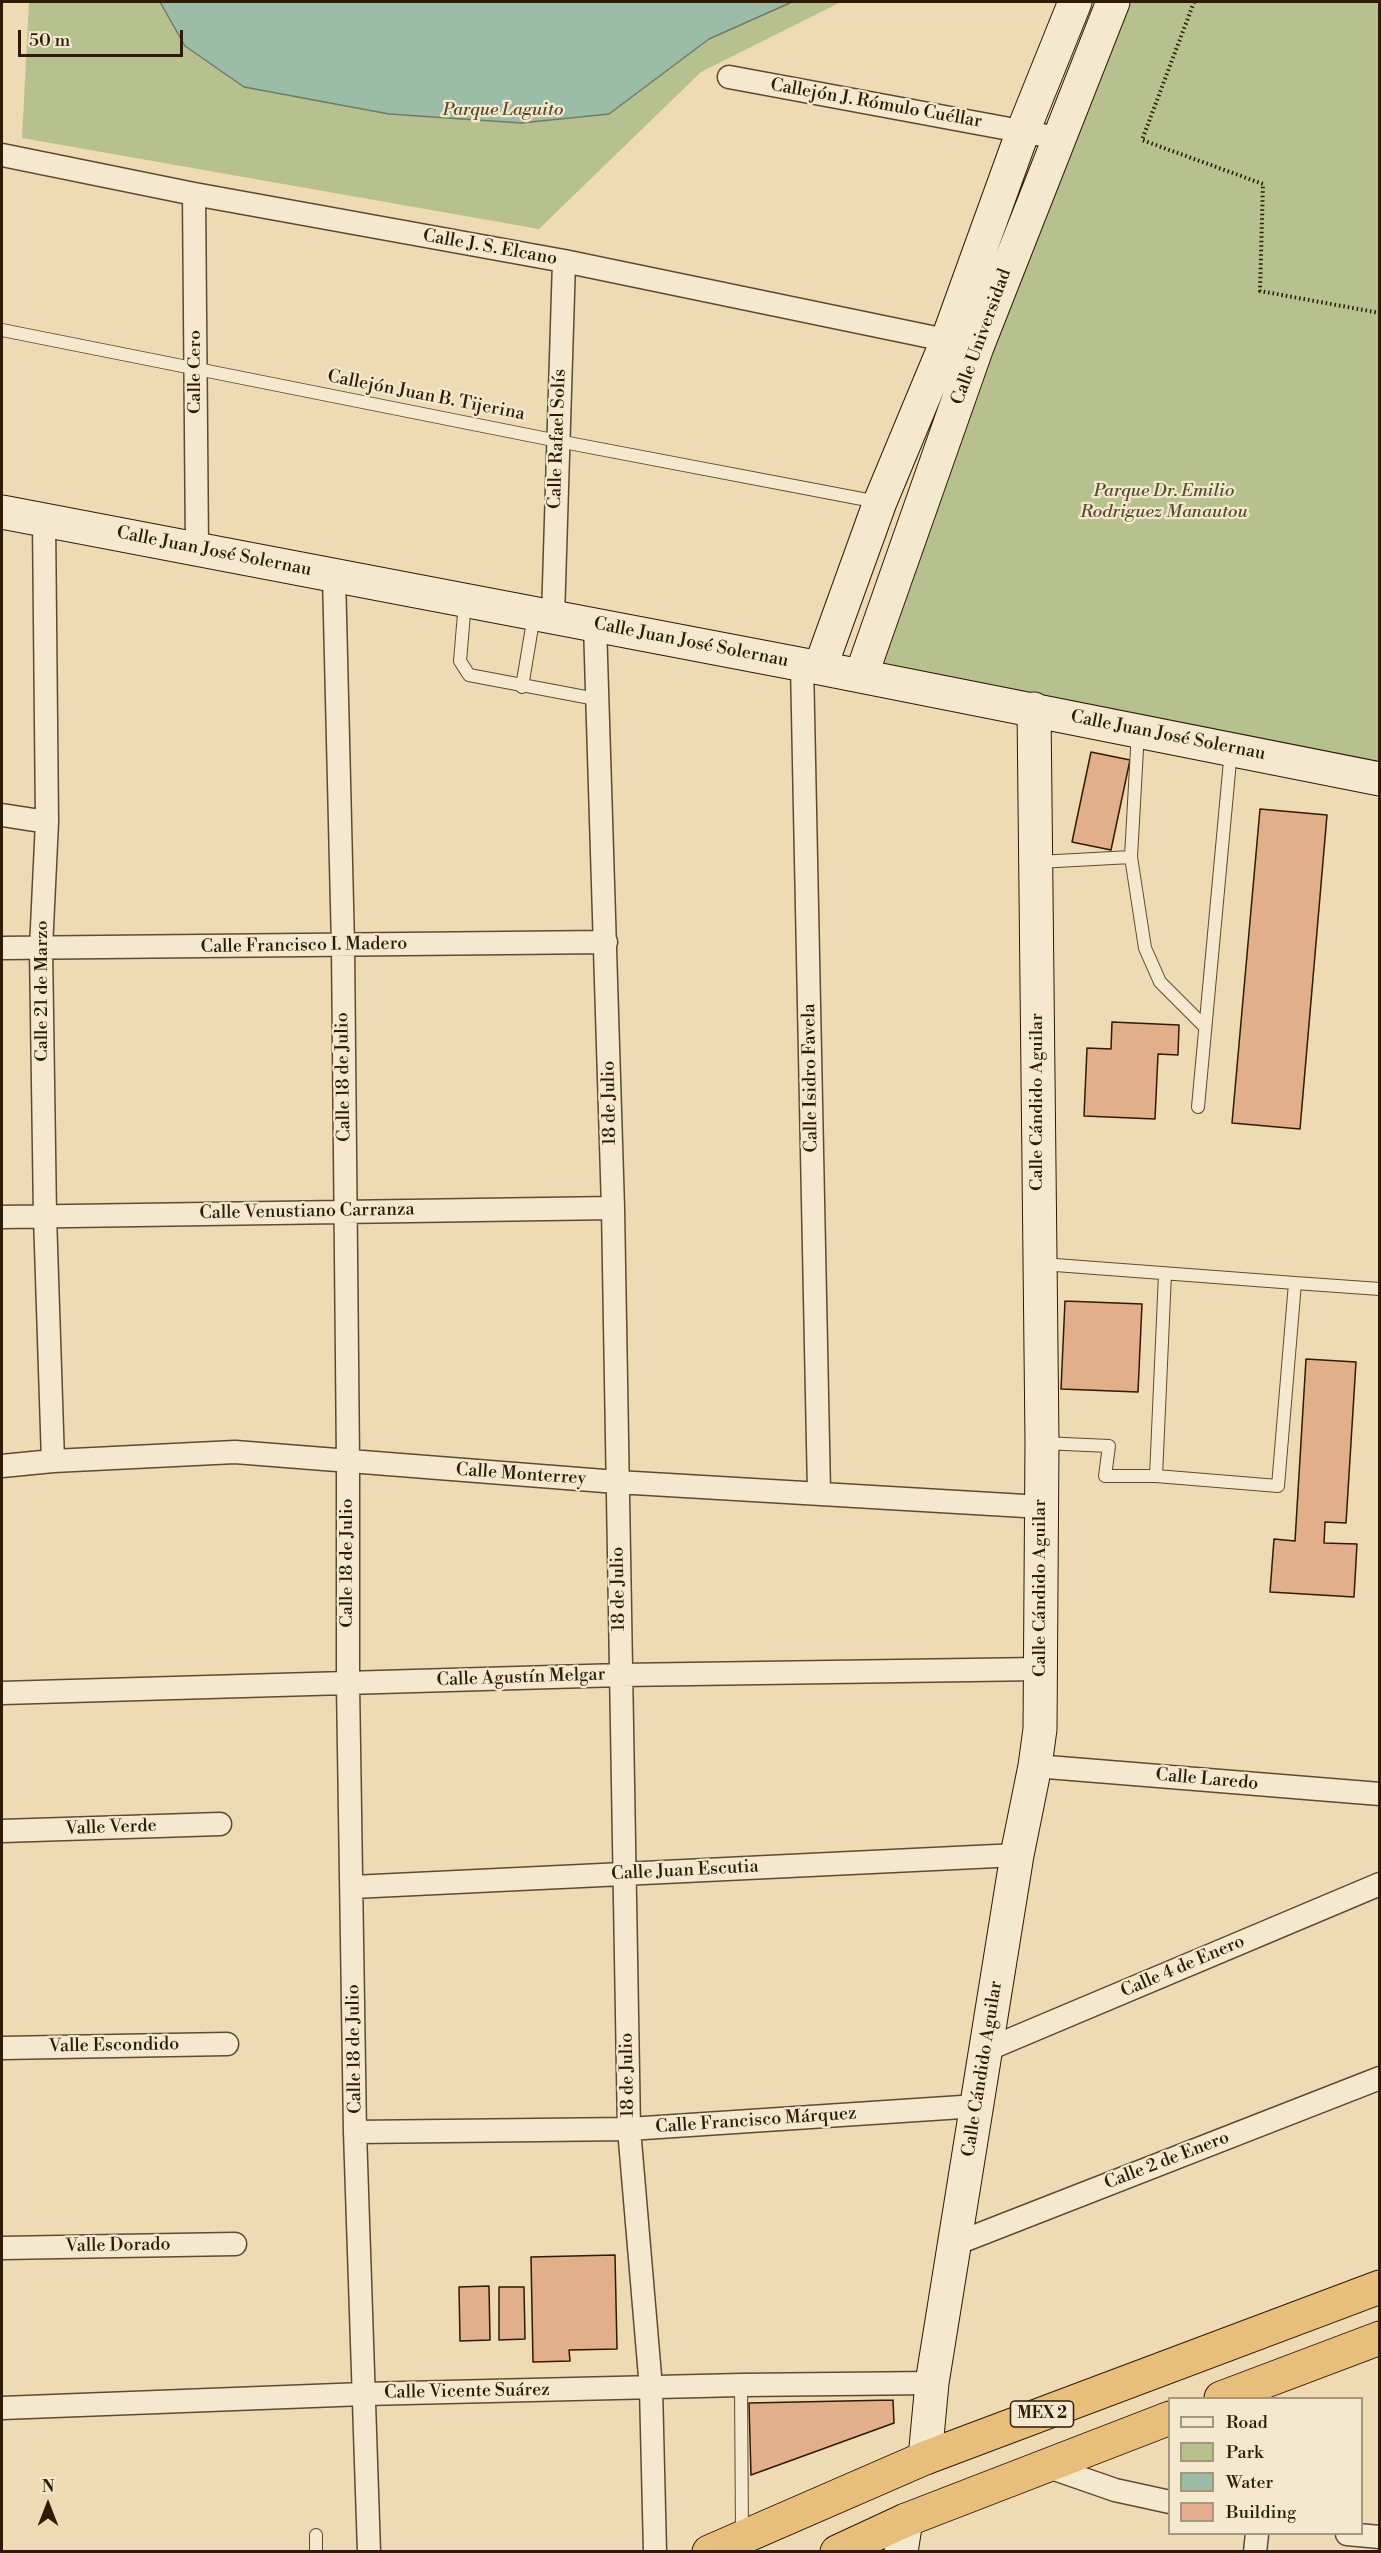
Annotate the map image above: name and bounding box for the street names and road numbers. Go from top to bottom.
street label: Callejón J. Rómulo Cuéllar [769,75,983,133]
street label: Calle J. S. Elcano [421,226,559,270]
street label: Calle Universidad [947,266,1017,408]
street label: Calle Cero [185,330,207,414]
street label: Callejón Juan B. Tijerina [325,366,527,426]
street label: Calle Rafael Solís [545,369,571,509]
street label: Calle Juan José Solernau [115,523,313,581]
street label: Calle Juan José Solernau [592,614,790,672]
street label: Calle Juan José Solernau [1069,707,1267,765]
street label: Calle 21 de Marzo [32,920,54,1062]
street label: Calle Francisco I. Madero [201,933,407,959]
street label: Calle Isidro Favela [799,1003,823,1153]
street label: Calle 18 de Julio [332,1012,356,1142]
street label: Calle Cándido Aguilar [1027,1013,1049,1191]
street label: 18 de Julio [598,1061,622,1145]
street label: Calle Venustiano Carranza [199,1199,415,1225]
street label: Calle Monterrey [455,1460,587,1490]
street label: Calle 18 de Julio [337,1498,359,1628]
street label: Calle Cándido Aguilar [1030,1499,1052,1677]
street label: 18 de Julio [607,1547,631,1631]
street label: Calle Agustín Melgar [436,1664,606,1692]
street label: Calle Laredo [1155,1765,1259,1795]
street label: Valle Verde [65,1816,157,1840]
street label: Calle Juan Escutia [611,1856,759,1886]
street label: Calle 4 de Enero [1118,1931,1248,2003]
street label: Calle Cándido Aguilar [958,1979,1008,2159]
street label: Calle 18 de Julio [343,1984,367,2114]
street label: 18 de Julio [616,2033,640,2117]
street label: Valle Escondido [48,2034,180,2058]
street label: Calle Francisco Márquez [655,2103,857,2139]
street label: Calle 2 de Enero [1102,2127,1232,2195]
street label: Valle Dorado [65,2234,171,2258]
street label: Calle Vicente Suárez [384,2380,550,2404]
road number: MEX 2 [1010,2401,1074,2427]

